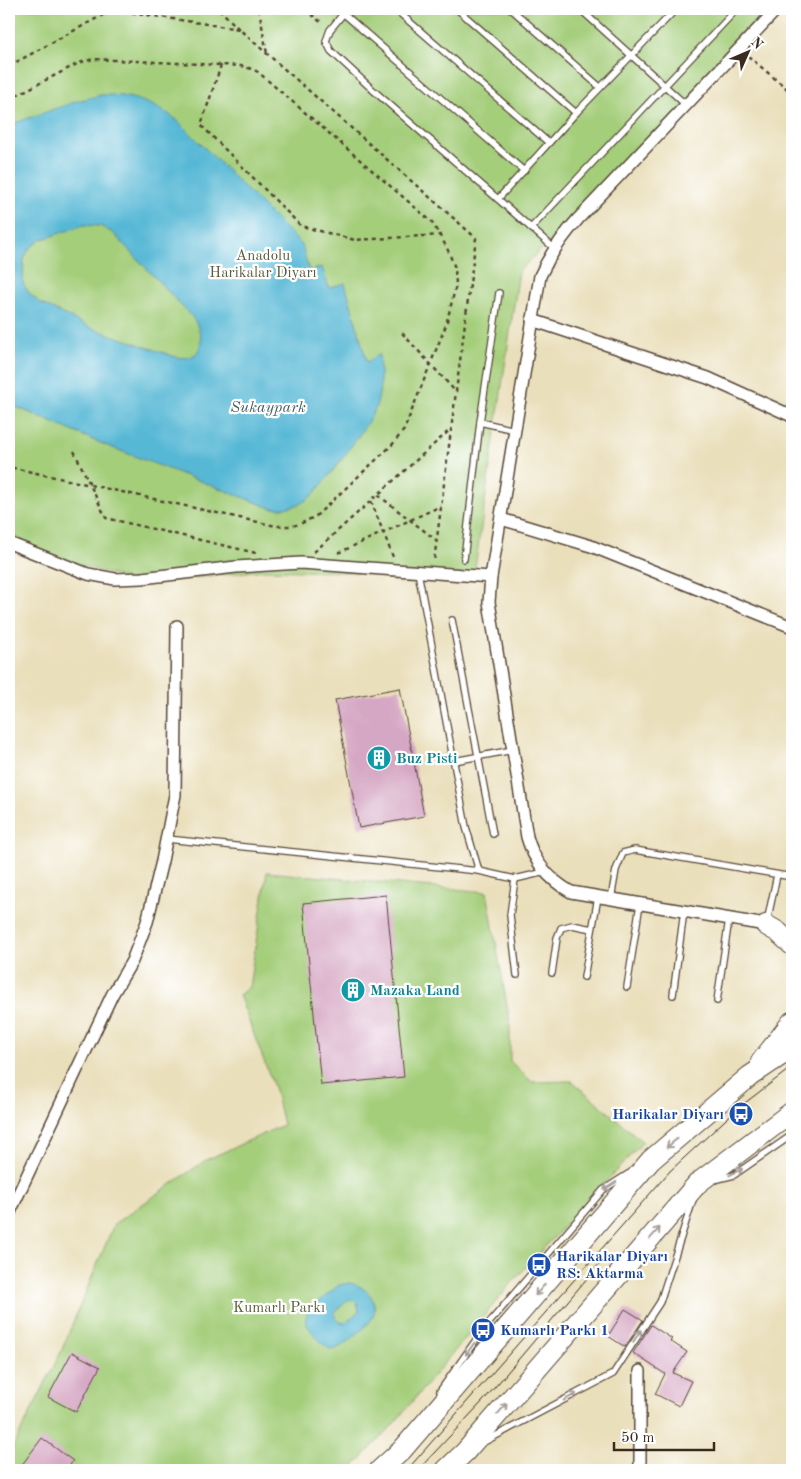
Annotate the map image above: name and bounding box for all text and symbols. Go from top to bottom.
north arrow [724,28,774,78]
text: N [748,35,765,52]
park label: Anadolu Harikalar Diyarı [209,249,317,281]
water label: Sukaypark [230,400,306,416]
building icon: Buz Pisti [366,745,392,771]
place label: Buz Pisti [396,752,457,767]
building icon: Mazaka Land [340,977,366,1003]
place label: Mazaka Land [370,984,460,999]
bus stop icon: Harikalar Diyarı [728,1101,754,1127]
place label: Harikalar Diyarı [612,1108,724,1123]
one-way arrow [665,1137,678,1149]
one-way arrow [728,1167,743,1176]
one-way arrow [603,1181,617,1191]
one-way arrow [649,1227,661,1240]
place label: Harikalar Diyarı RS: Aktarma [556,1250,668,1282]
bus stop icon: Harikalar Diyarı RS: Aktarma [526,1252,552,1278]
one-way arrow [534,1283,545,1296]
park label: Kumarlı Parkı [233,1301,325,1316]
bus stop icon: Kumarlı Parkı 1 [470,1317,496,1343]
place label: Kumarlı Parkı 1 [500,1324,609,1339]
one-way arrow [632,1329,642,1343]
one-way arrow [465,1342,475,1356]
one-way arrow [562,1392,577,1402]
one-way arrow [497,1402,508,1415]
scale bar [614,1419,714,1451]
text: 50 m [621,1431,655,1446]

